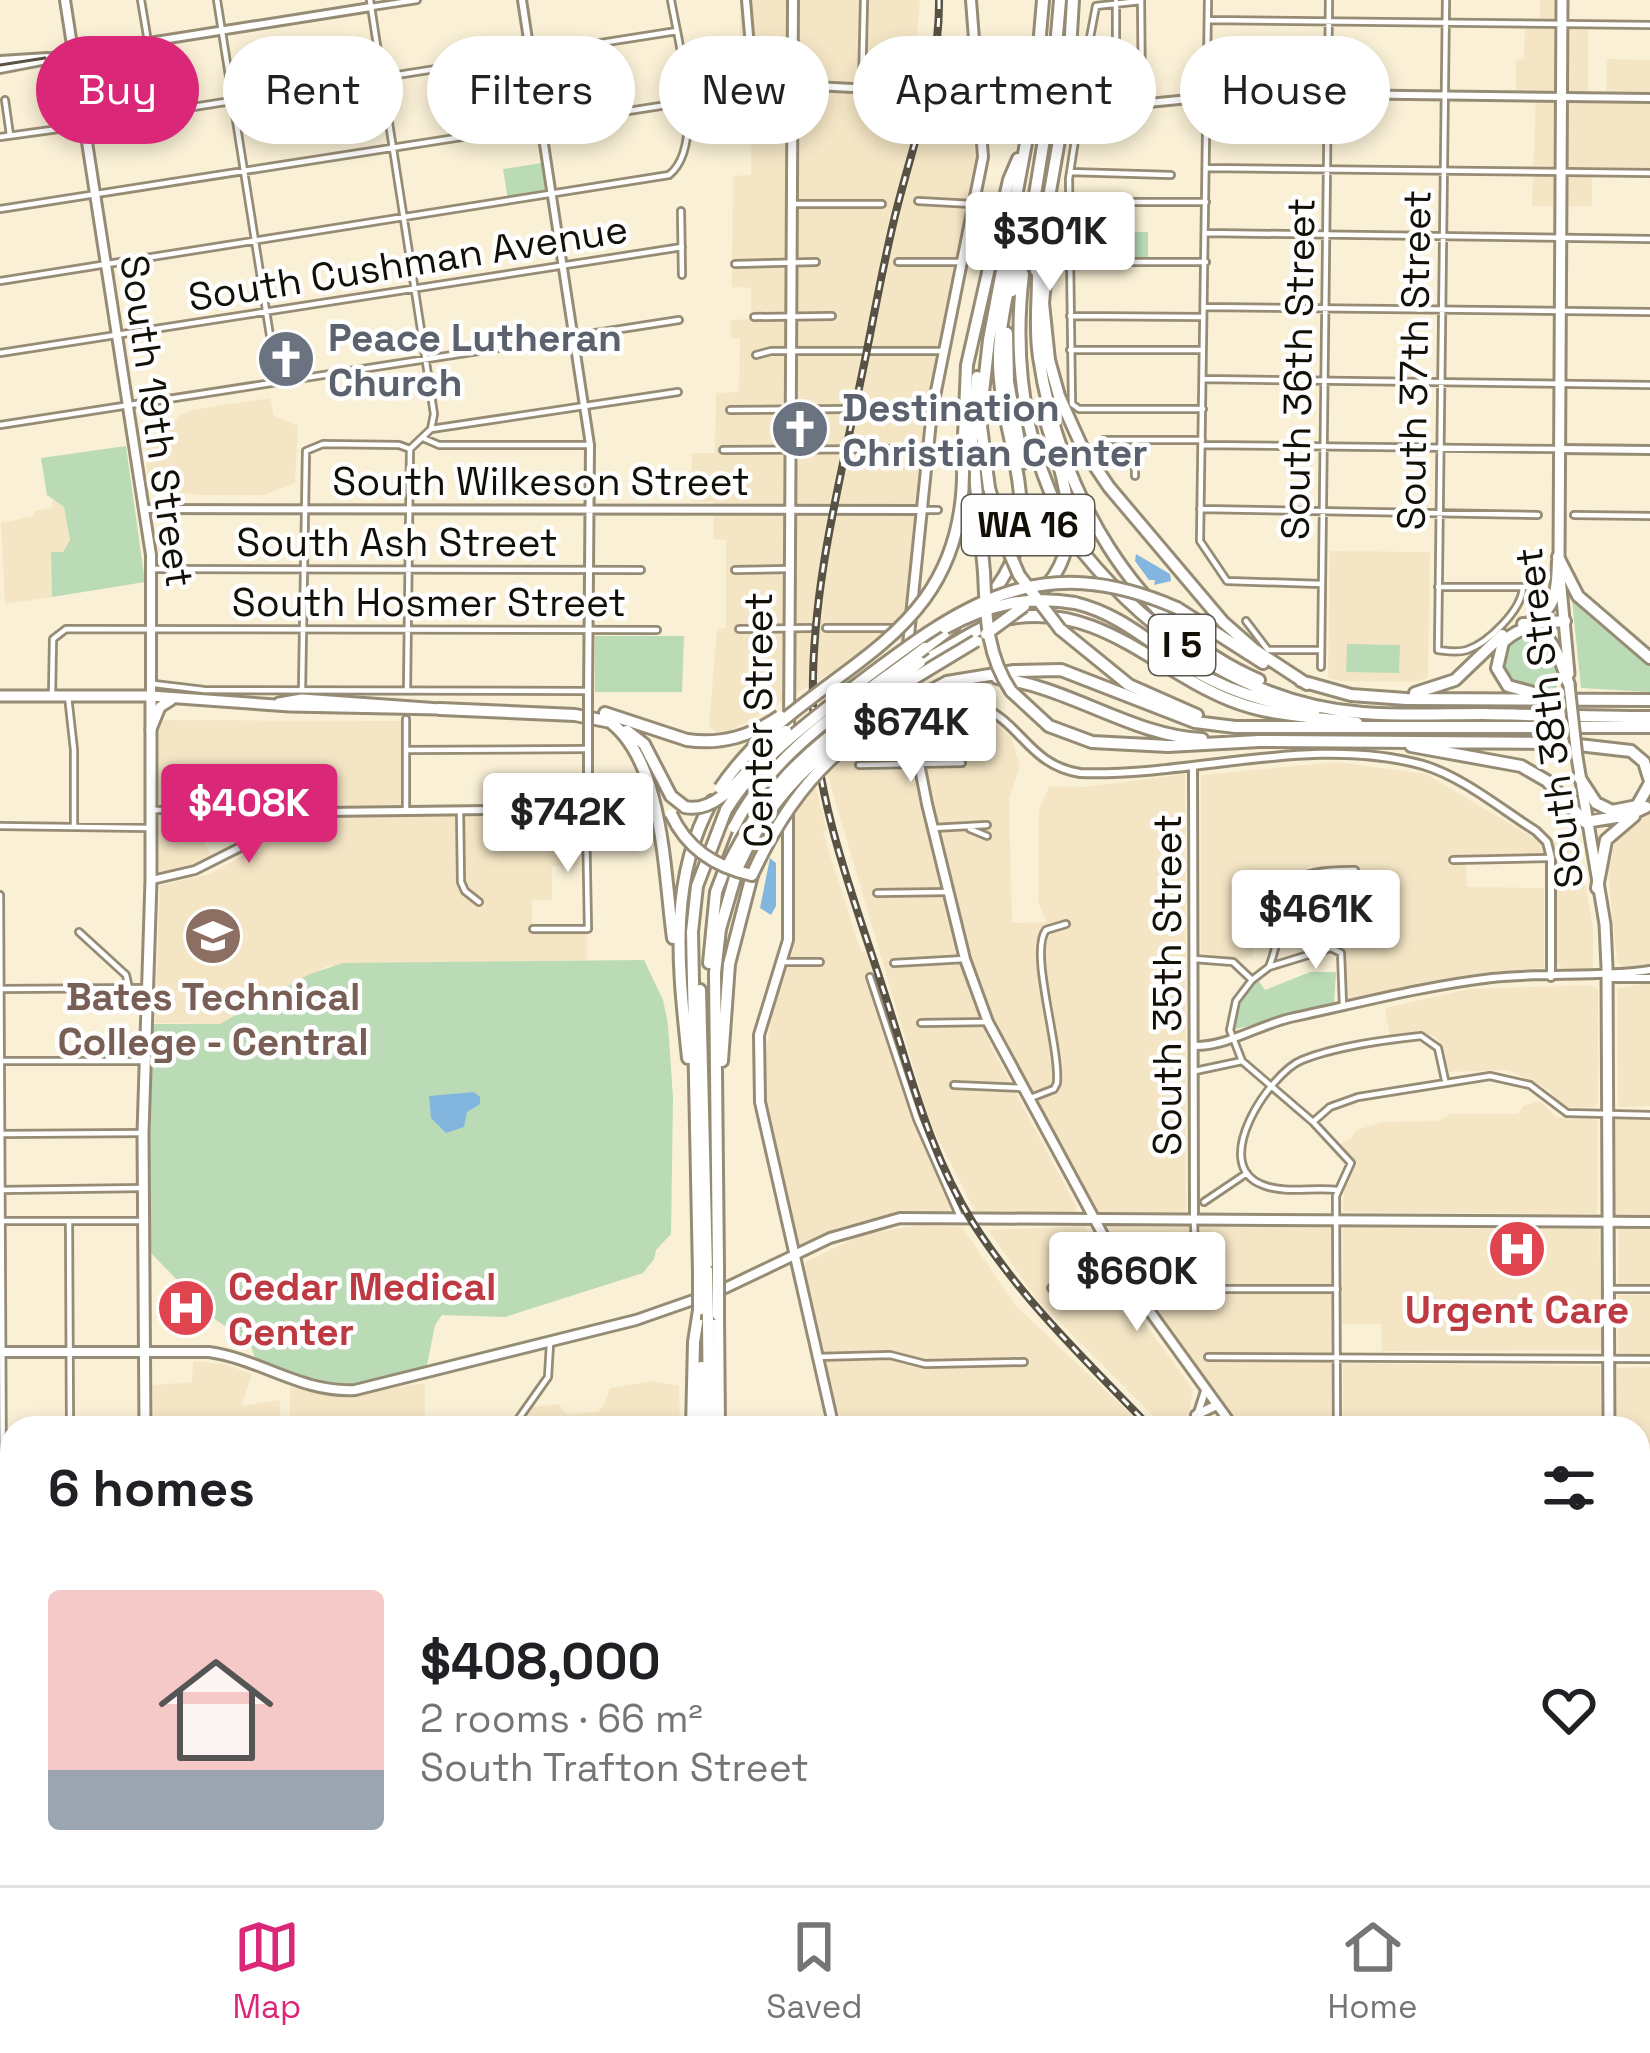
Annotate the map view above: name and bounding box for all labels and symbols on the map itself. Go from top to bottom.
street label: South 37th Street [1387,189,1441,531]
pin: $301K [966,192,1134,294]
street label: South 36th Street [1271,197,1325,541]
street label: South Cushman Avenue [185,204,631,322]
street label: South 19th Street [109,252,205,590]
place label: Peace Lutheran Church [328,313,622,407]
church icon: Peace Lutheran Church [255,328,317,390]
place label: Destination Christian Center [842,383,1148,477]
church icon: Destination Christian Center [769,398,831,460]
street label: South Wilkeson Street [332,457,750,506]
road number: WA 16 [962,495,1094,555]
street label: South Ash Street [236,518,558,567]
street label: South 38th Street [1504,545,1594,891]
street label: South Hosmer Street [232,578,626,627]
street label: Center Street [734,592,783,848]
road number: I 5 [1149,615,1215,675]
pin: $674K [827,683,995,785]
pin: $408K [165,764,333,866]
pin: $742K [484,773,652,875]
street label: South 35th Street [1143,814,1192,1156]
pin: $461K [1232,870,1400,972]
school or university icon: Bates Technical College - Central [182,905,244,967]
place label: Bates Technical College - Central [57,972,369,1066]
hospital icon: Urgent Care [1486,1218,1548,1280]
pin: $660K [1053,1232,1221,1334]
place label: Cedar Medical Center [228,1262,496,1356]
hospital icon: Cedar Medical Center [155,1277,217,1339]
place label: Urgent Care [1405,1285,1629,1334]

